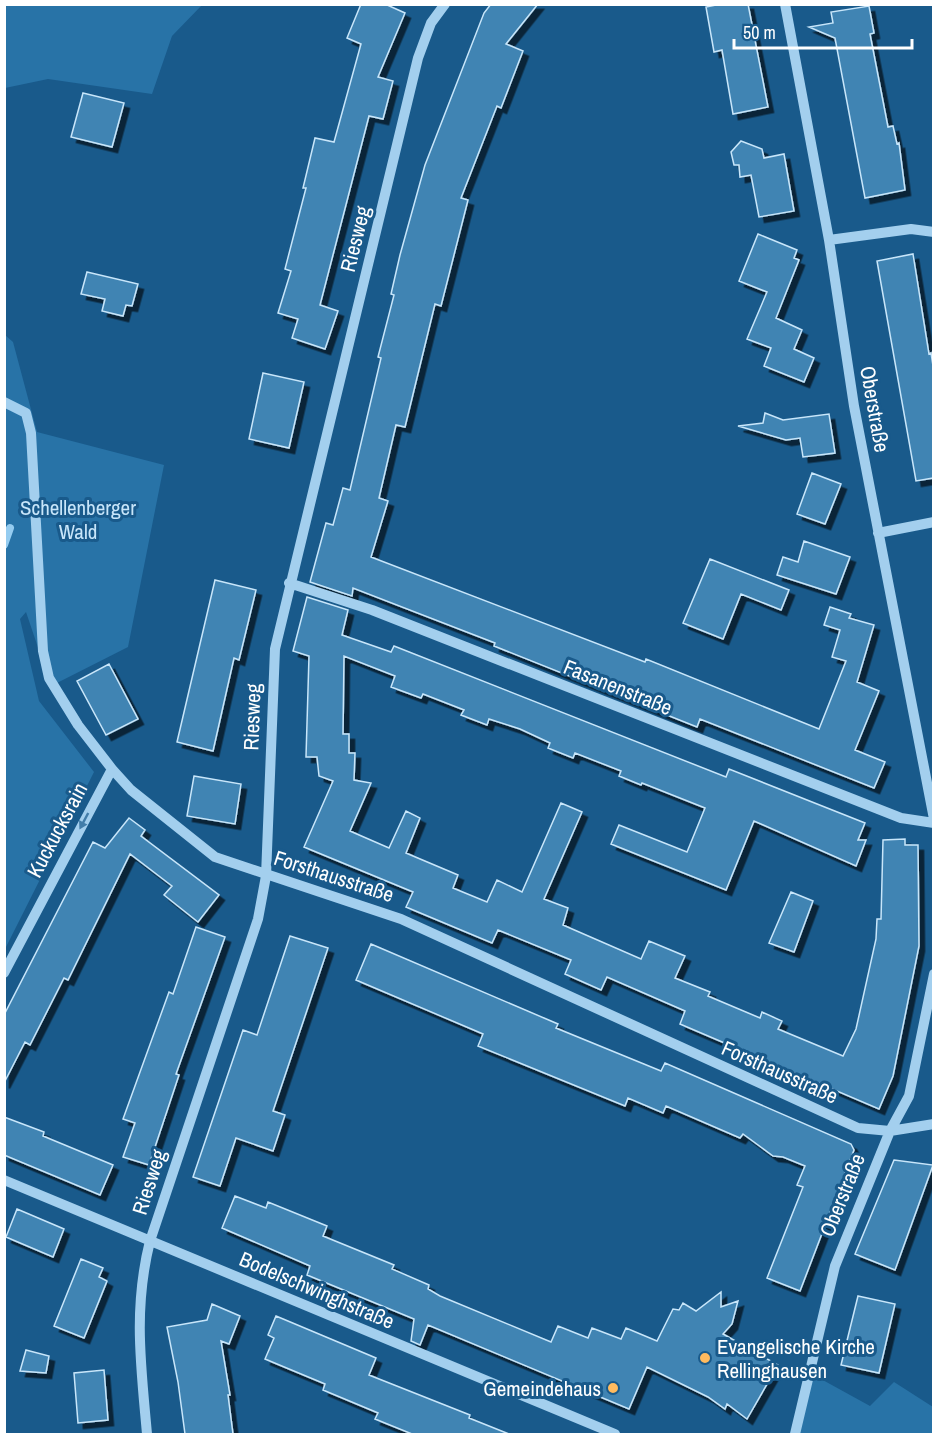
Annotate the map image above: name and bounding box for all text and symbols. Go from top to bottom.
scale bar [734,12,912,50]
text: 50 m [743,20,776,45]
street label: Riesweg [333,203,377,275]
street label: Oberstraße [853,364,897,454]
park label: Schellenberger Wald [20,493,136,546]
street label: Fasanenstraße [559,652,677,722]
street label: Riesweg [236,683,268,751]
street label: Kuckucksrain [20,778,94,882]
one-way arrow [79,812,89,829]
street label: Forsthausstraße [270,843,398,909]
street label: Forsthausstraße [717,1033,843,1111]
street label: Riesweg [125,1145,173,1218]
street label: Oberstraße [812,1149,872,1241]
street label: Bodelschwinghstraße [235,1244,399,1336]
place label: Evangelische Kirche Rellinghausen [717,1332,875,1385]
marker: Evangelische Kirche Rellinghausen [698,1351,712,1365]
place label: Gemeindehaus [483,1374,601,1403]
marker: Gemeindehaus [606,1381,620,1395]

